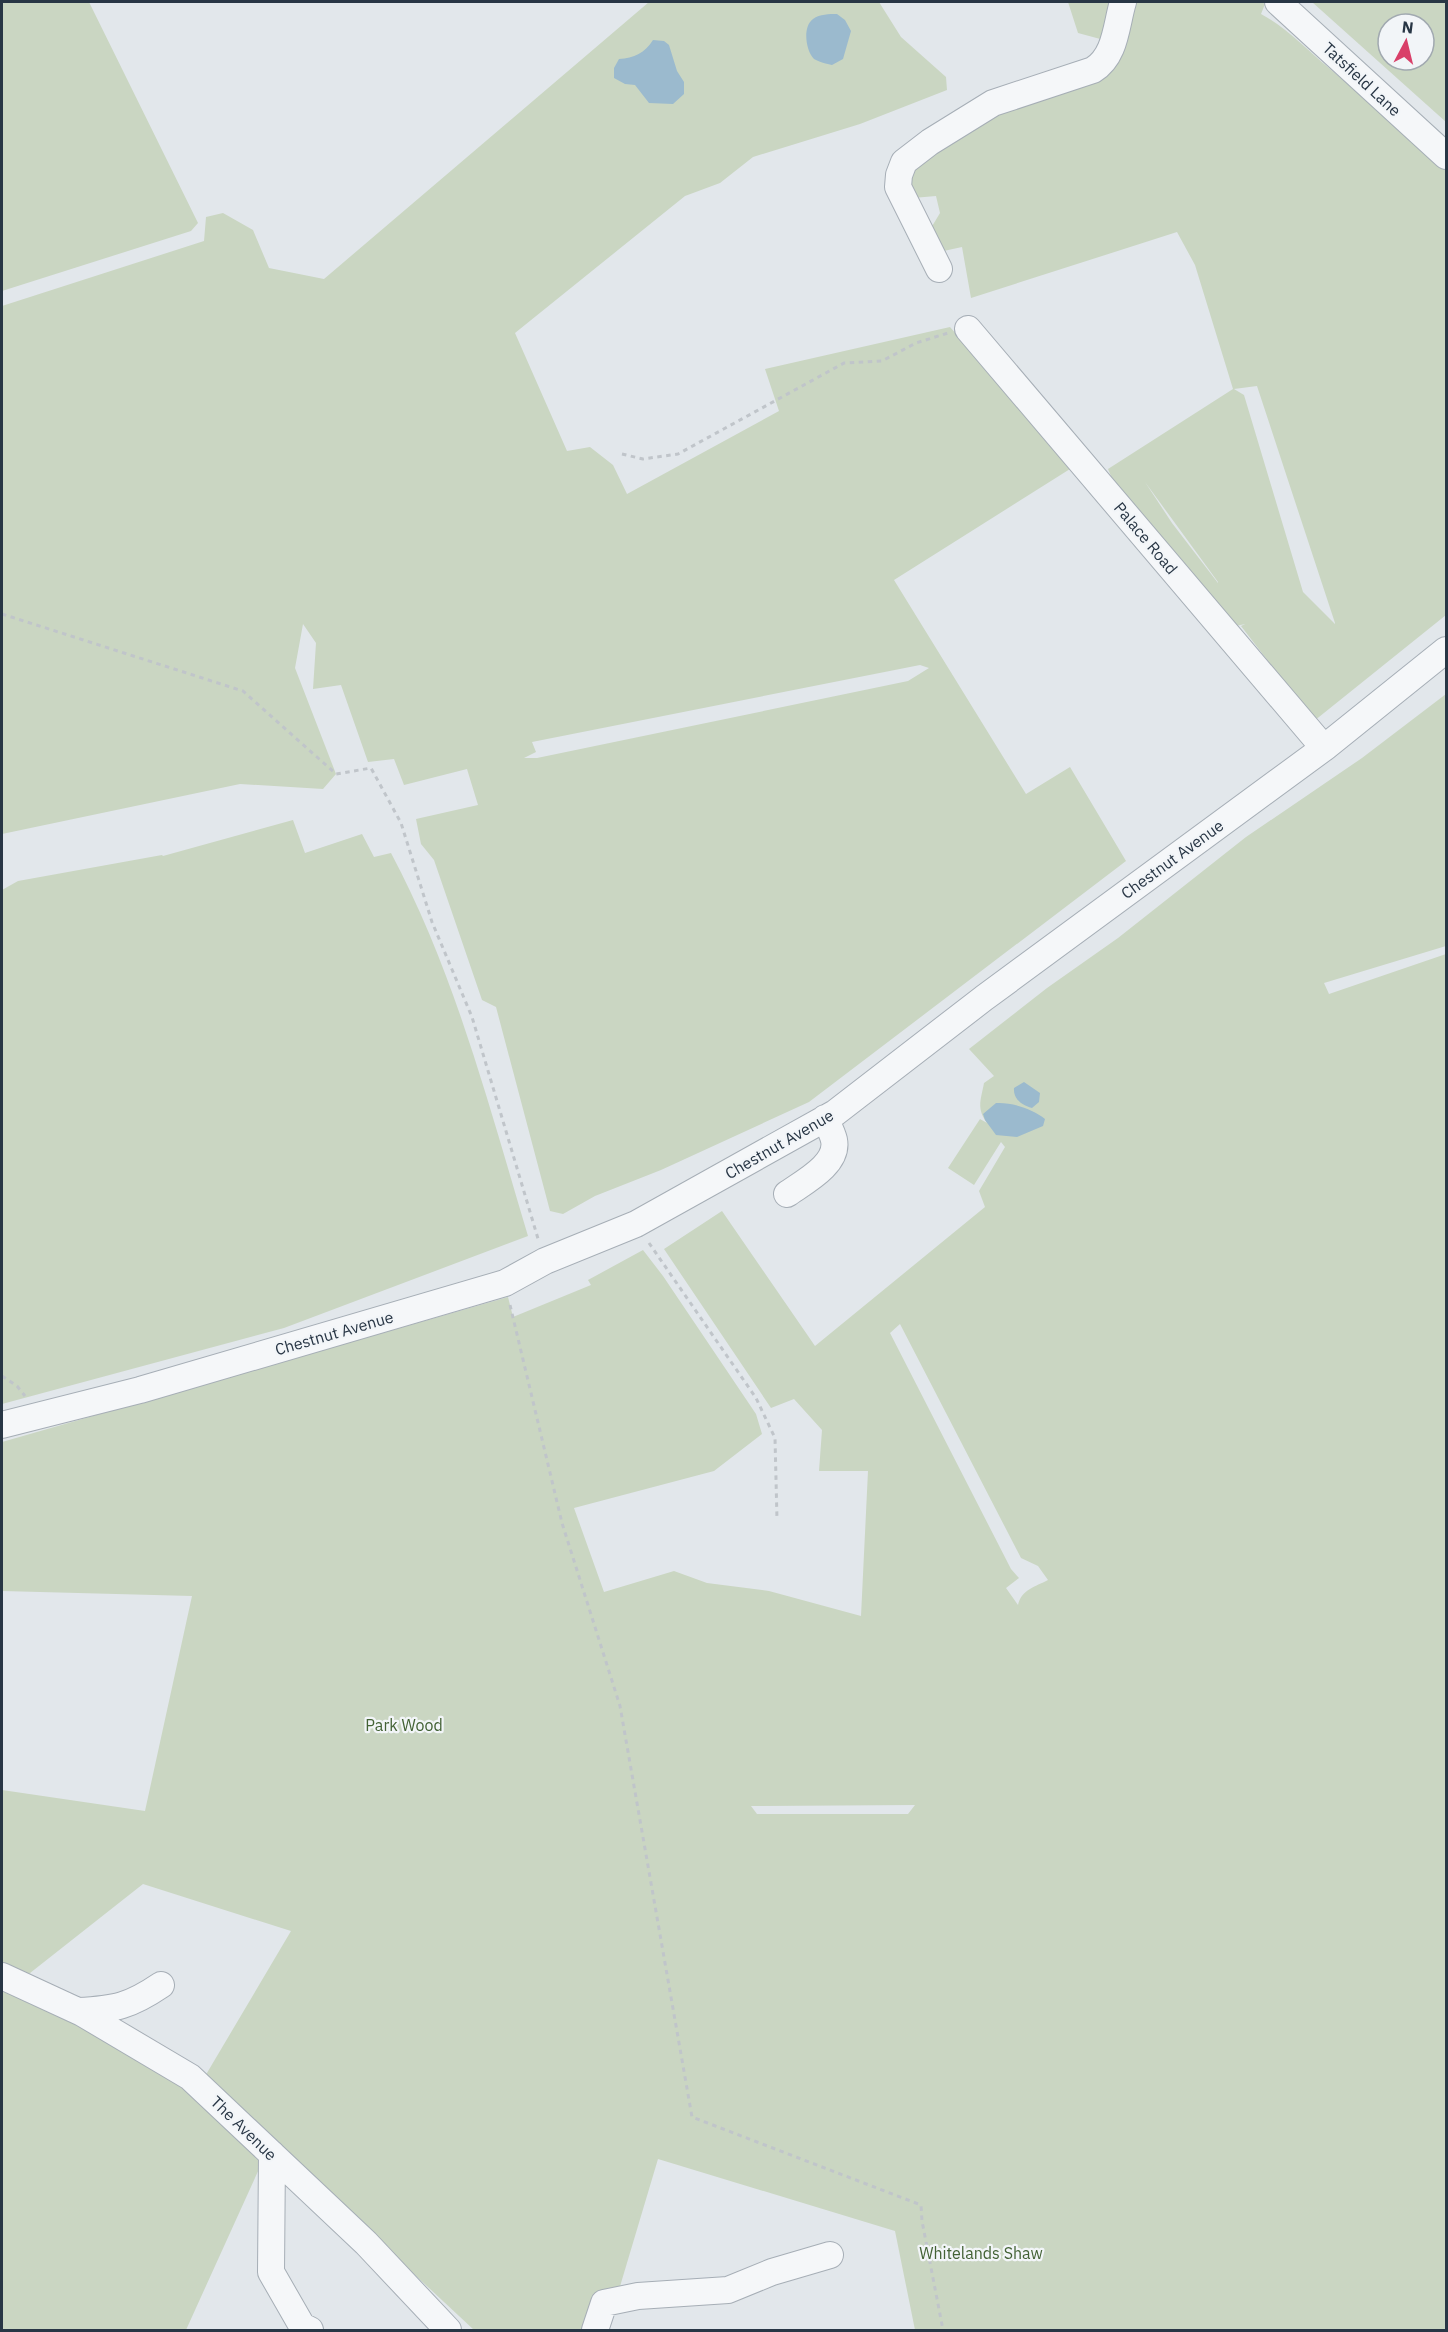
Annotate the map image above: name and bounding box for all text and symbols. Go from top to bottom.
north arrow [1376,12,1436,72]
text: N [1401,16,1415,38]
street label: Tatsfield Lane [1319,38,1405,120]
street label: Palace Road [1110,498,1182,578]
street label: Chestnut Avenue [1117,815,1227,903]
street label: Chestnut Avenue [721,1105,837,1183]
street label: Chestnut Avenue [273,1307,396,1359]
park label: Park Wood [365,1715,443,1735]
street label: The Avenue [207,2092,281,2165]
park label: Whitelands Shaw [919,2243,1043,2263]

